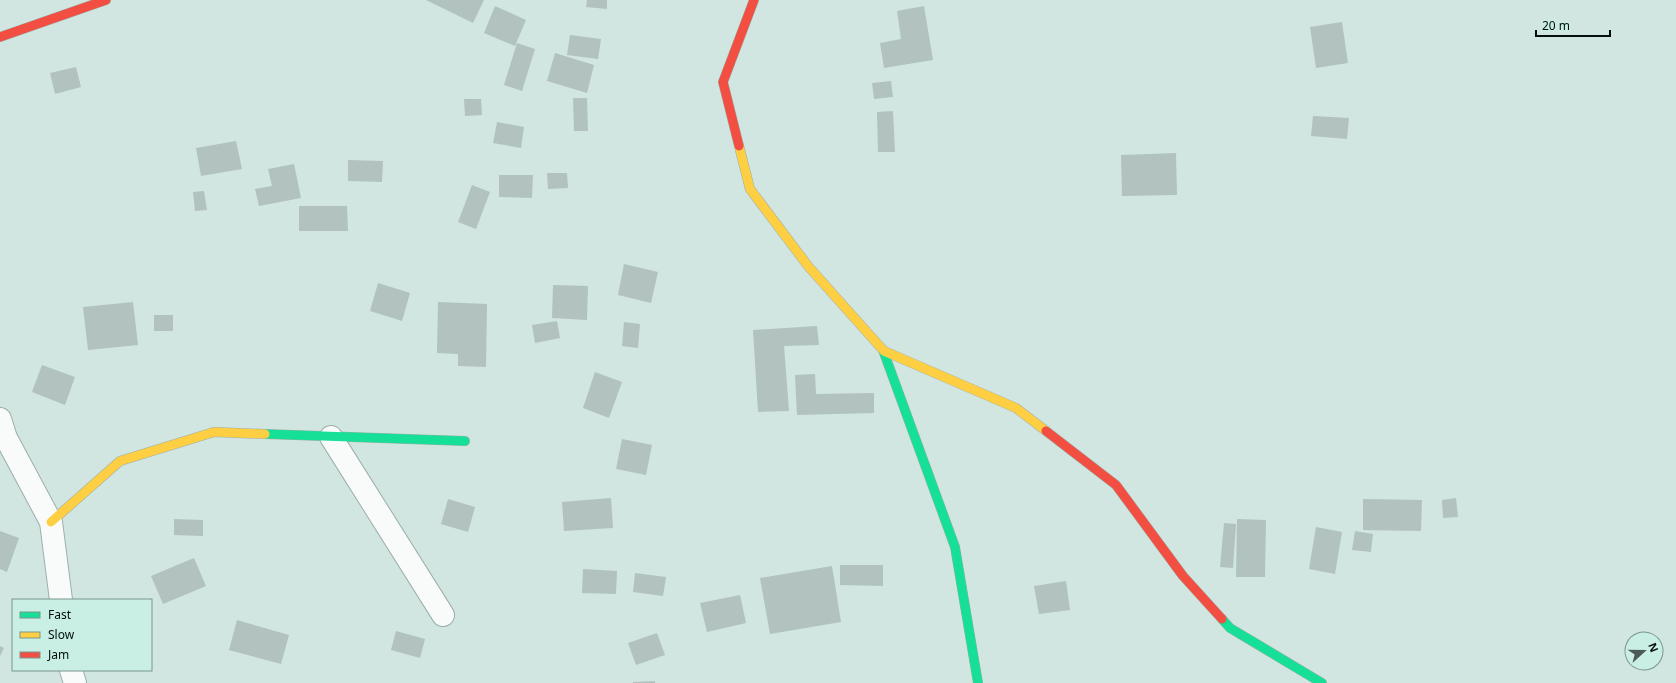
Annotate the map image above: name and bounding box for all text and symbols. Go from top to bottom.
scale bar [1536,12,1610,38]
text: 20 m [1542,17,1570,34]
legend [12,599,152,671]
text: Fast [48,606,72,623]
text: Slow [48,626,75,643]
north arrow [1624,631,1664,671]
text: N [1645,640,1662,654]
text: Jam [47,646,69,663]

